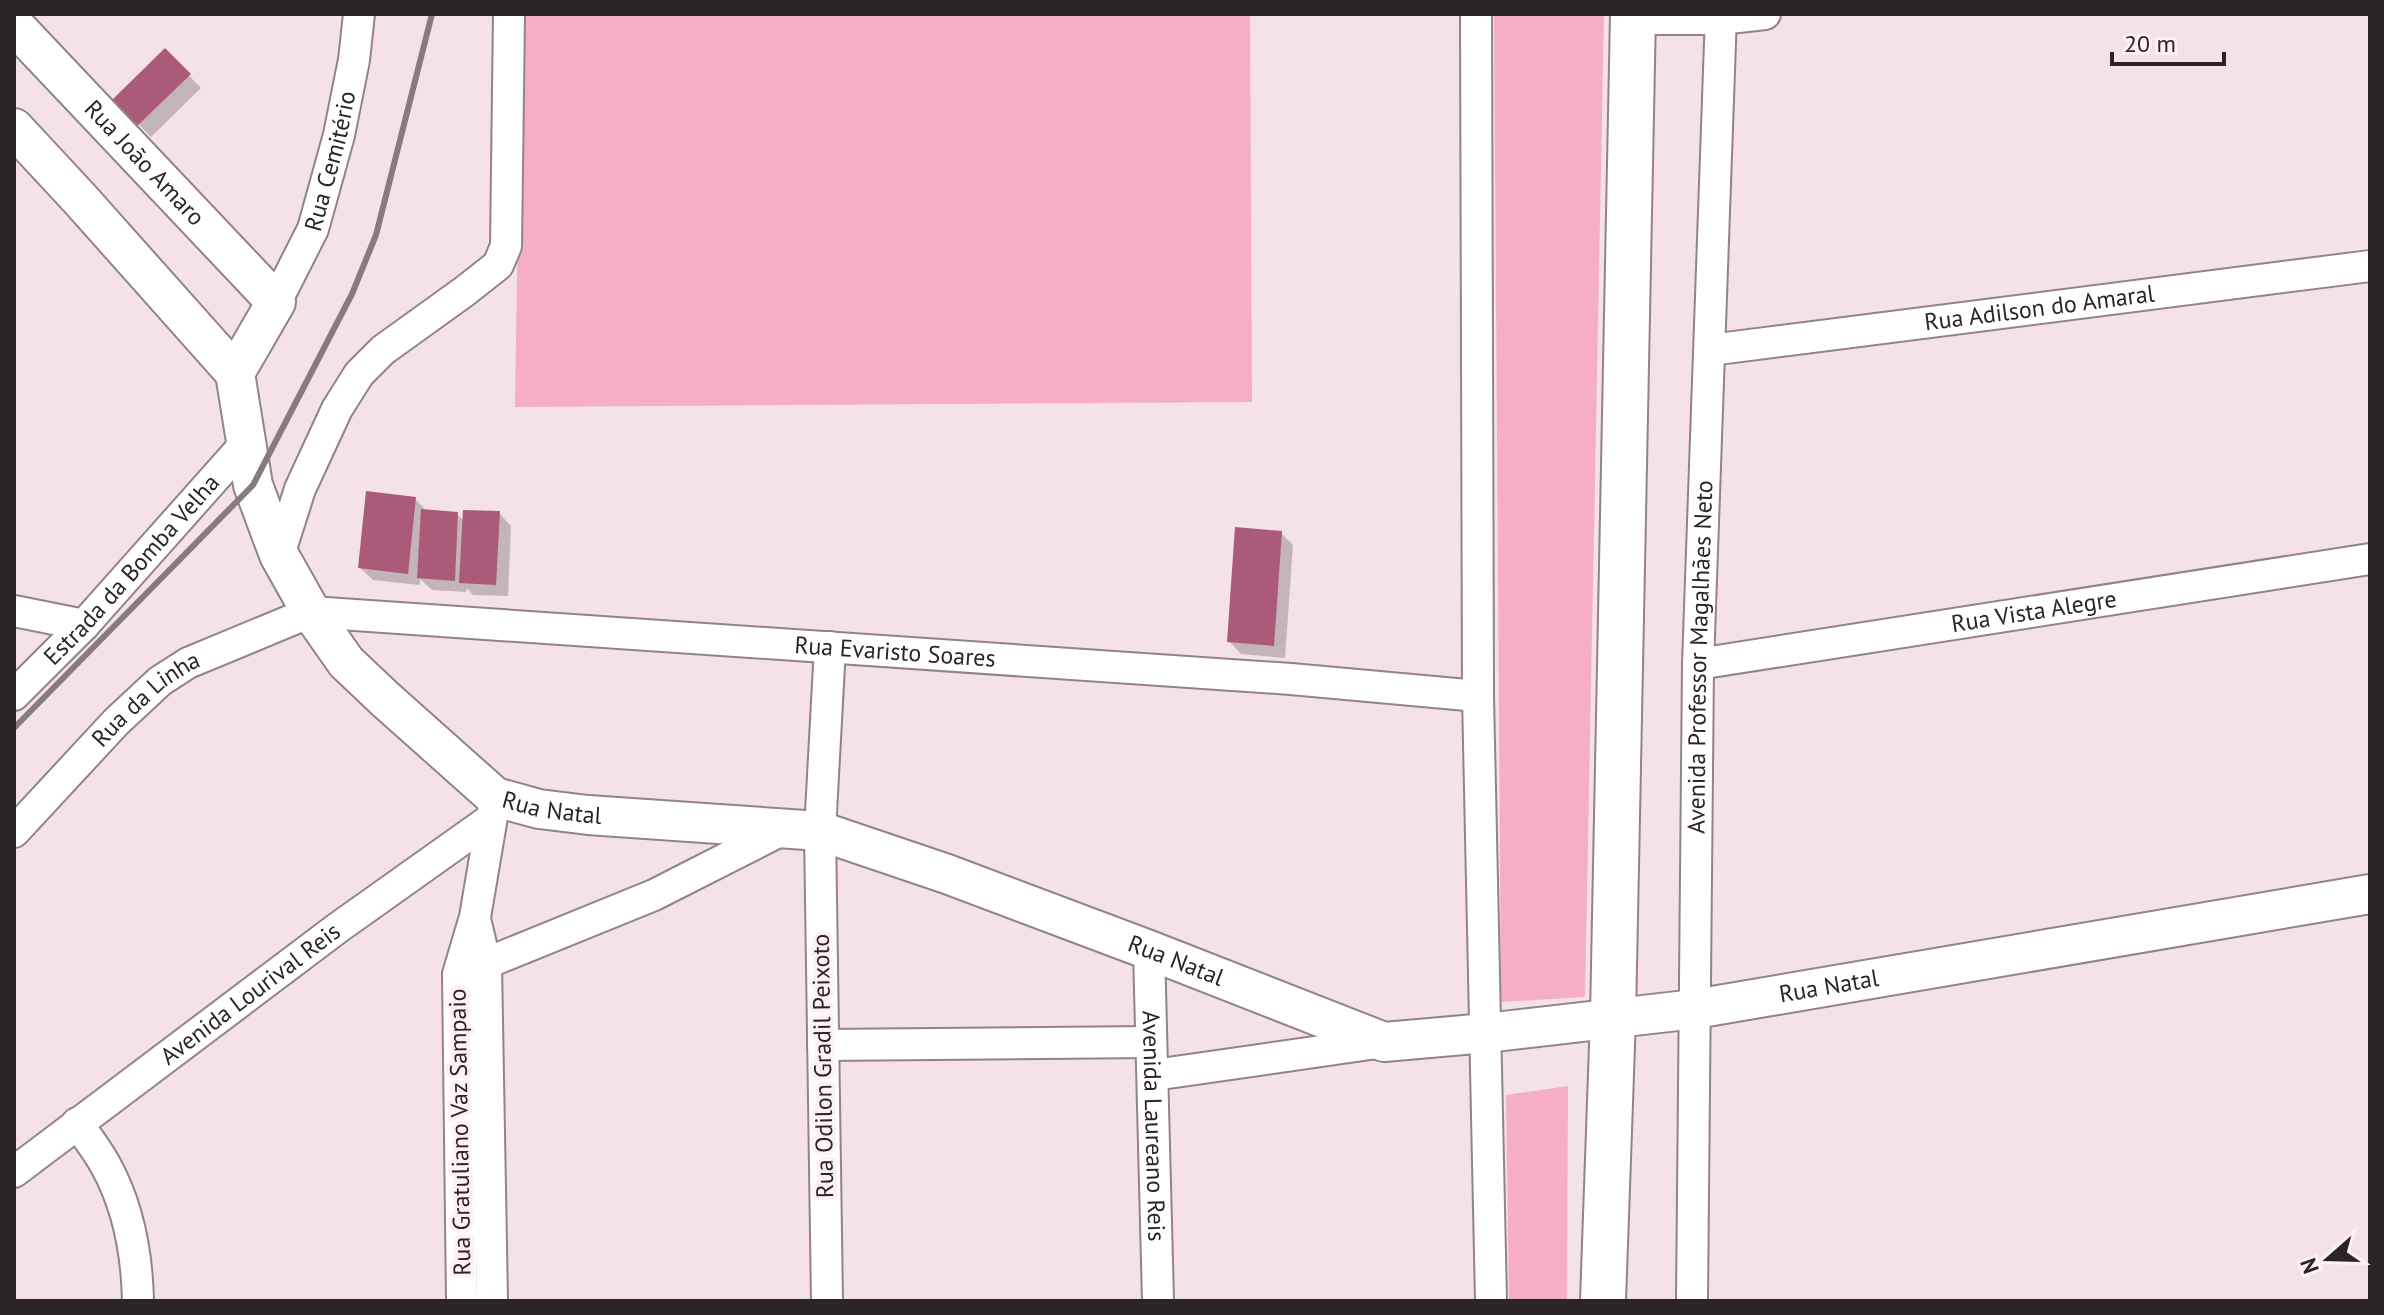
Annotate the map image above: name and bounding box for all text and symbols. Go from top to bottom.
scale bar [2112,16,2224,66]
text: 20 m [2124,28,2176,59]
street label: Rua Cemitério [297,88,362,235]
street label: Rua João Amaro [78,93,212,232]
street label: Rua Adilson do Amaral [1923,278,2156,338]
street label: Estrada da Bomba Velha [37,468,226,671]
street label: Avenida Professor Magalhães Neto [1680,480,1719,834]
street label: Rua Vista Alegre [1949,583,2119,639]
street label: Rua Evaristo Soares [793,629,997,674]
street label: Rua da Linha [85,644,204,753]
street label: Rua Natal [499,784,603,831]
street label: Avenida Lourival Reis [154,915,346,1071]
street label: Rua Natal [1124,928,1229,993]
street label: Rua Odilon Gradil Peixoto [805,933,840,1199]
street label: Rua Natal [1777,962,1881,1009]
street label: Rua Gratuliano Vaz Sampaio [441,988,478,1276]
street label: Avenida Laureano Reis [1136,1010,1172,1242]
north arrow [2288,1219,2368,1299]
text: N [2294,1254,2325,1277]

